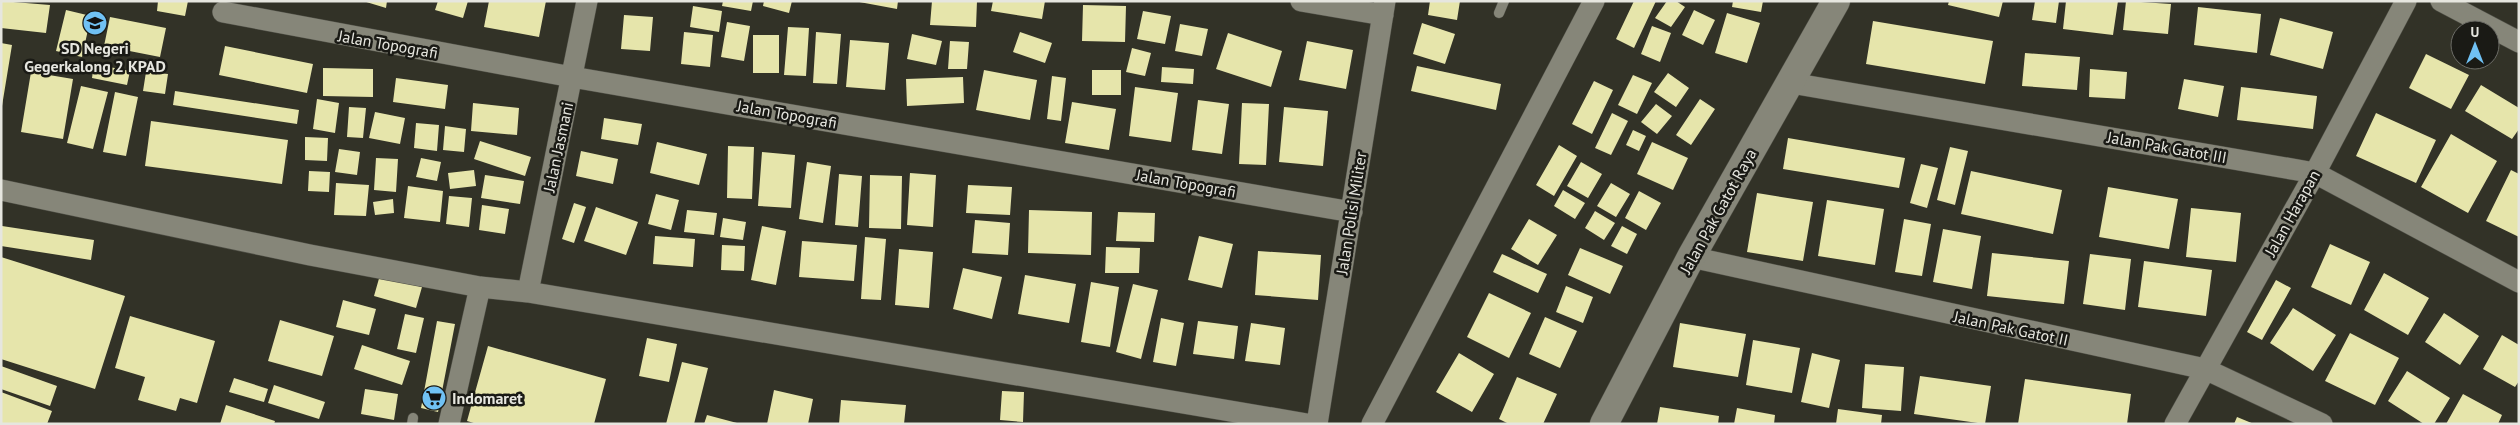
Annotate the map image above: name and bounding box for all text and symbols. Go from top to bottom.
school or university icon: SD Negeri Gegerkalong 2 KPAD [82,10,108,36]
north arrow [2450,20,2500,70]
text: U [2471,23,2479,41]
street label: Jalan Topografi [336,25,439,63]
place label: SD Negeri Gegerkalong 2 KPAD [24,38,166,76]
street label: Jalan Topografi [735,95,838,133]
street label: Jalan Jasmani [538,100,577,195]
street label: Jalan Pak Gatot III [2105,126,2228,167]
street label: Jalan Pak Gatot Raya [1675,145,1761,278]
street label: Jalan Polisi Militer [1331,150,1371,277]
street label: Jalan Topografi [1134,164,1237,202]
street label: Jalan Harapan [2260,166,2324,261]
street label: Jalan Pak Gatot II [1951,306,2070,350]
supermarket icon: Indomaret [421,385,447,411]
place label: Indomaret [452,388,523,408]

